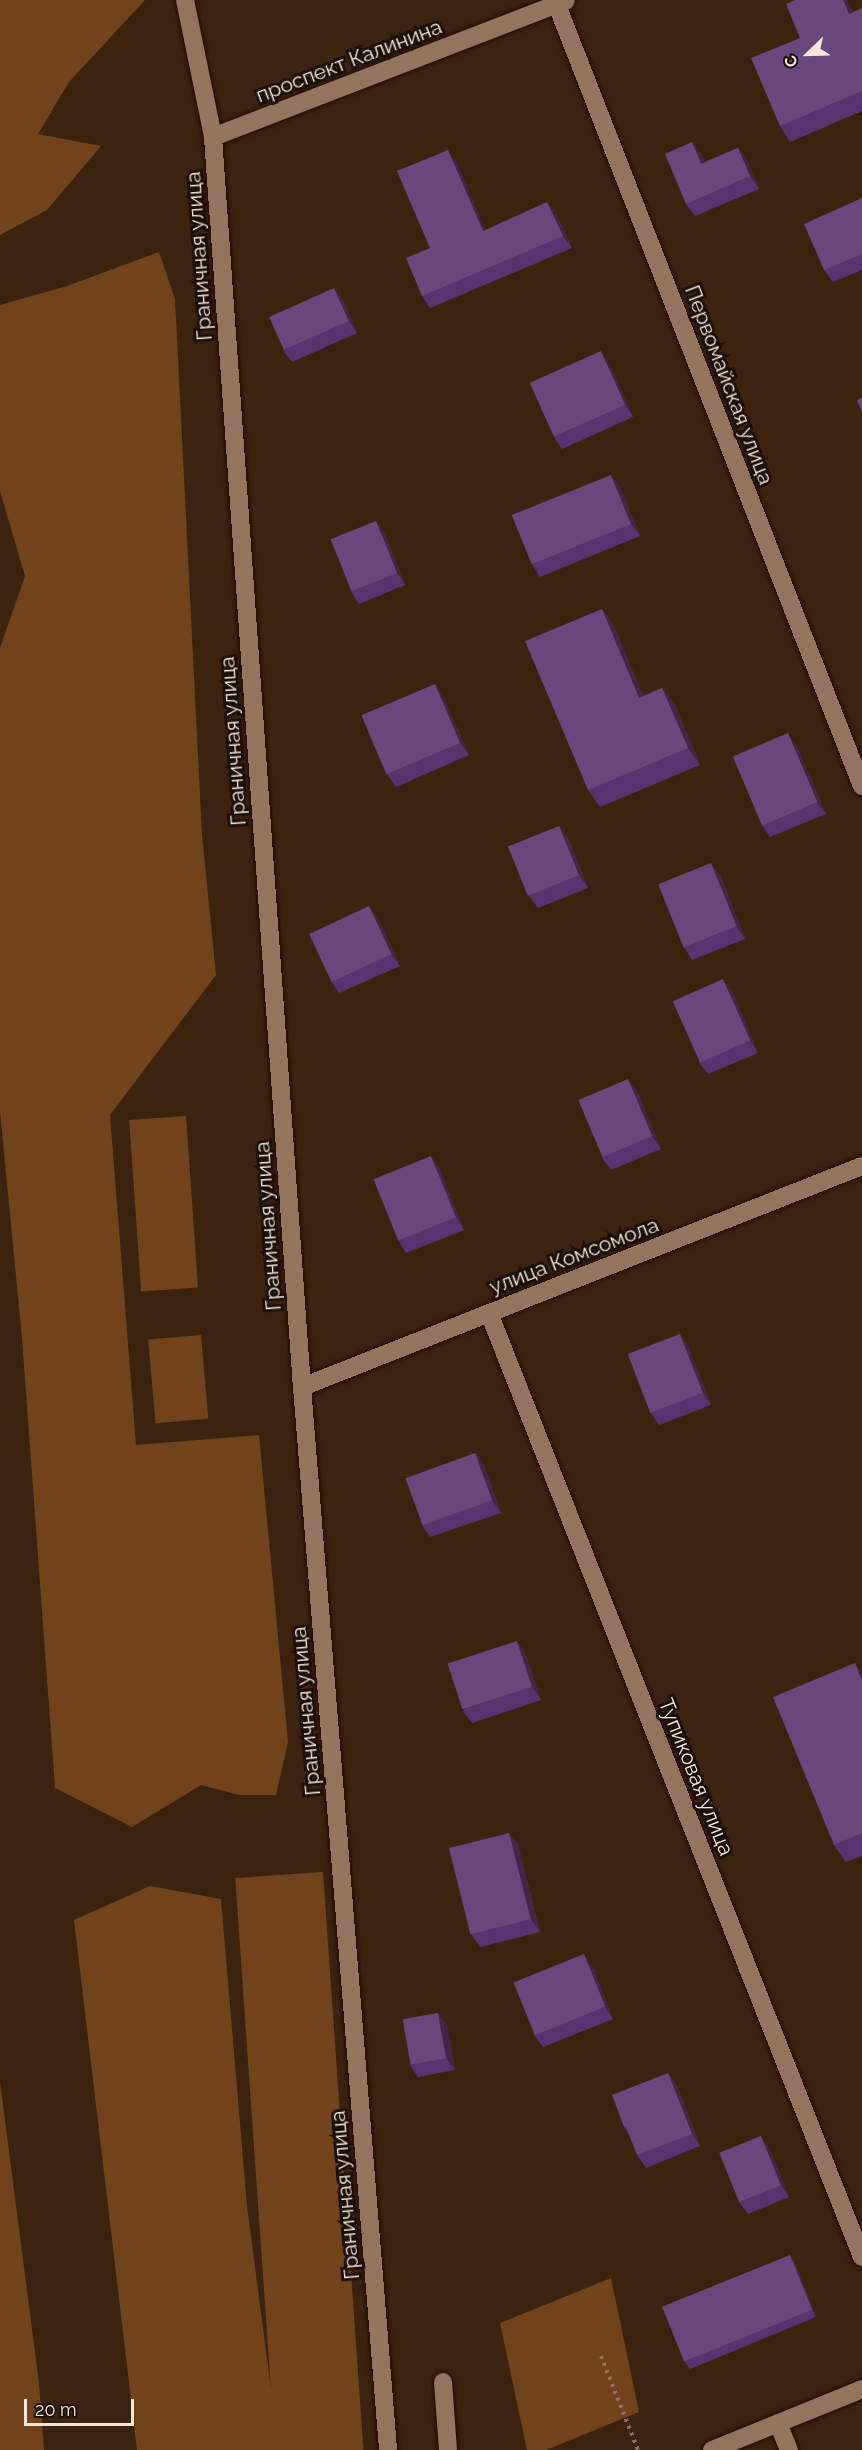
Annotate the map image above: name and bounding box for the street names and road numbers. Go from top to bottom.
street label: проспект Калинина [253,14,445,108]
street label: Граничная улица [180,170,218,342]
street label: Первомайская улица [679,281,779,489]
street label: Граничная улица [214,655,252,827]
street label: Граничная улица [249,1140,287,1312]
street label: улица Комсомола [486,1212,662,1300]
street label: Граничная улица [286,1625,326,1797]
street label: Тупиковая улица [653,1694,739,1860]
street label: Граничная улица [325,2109,365,2281]

